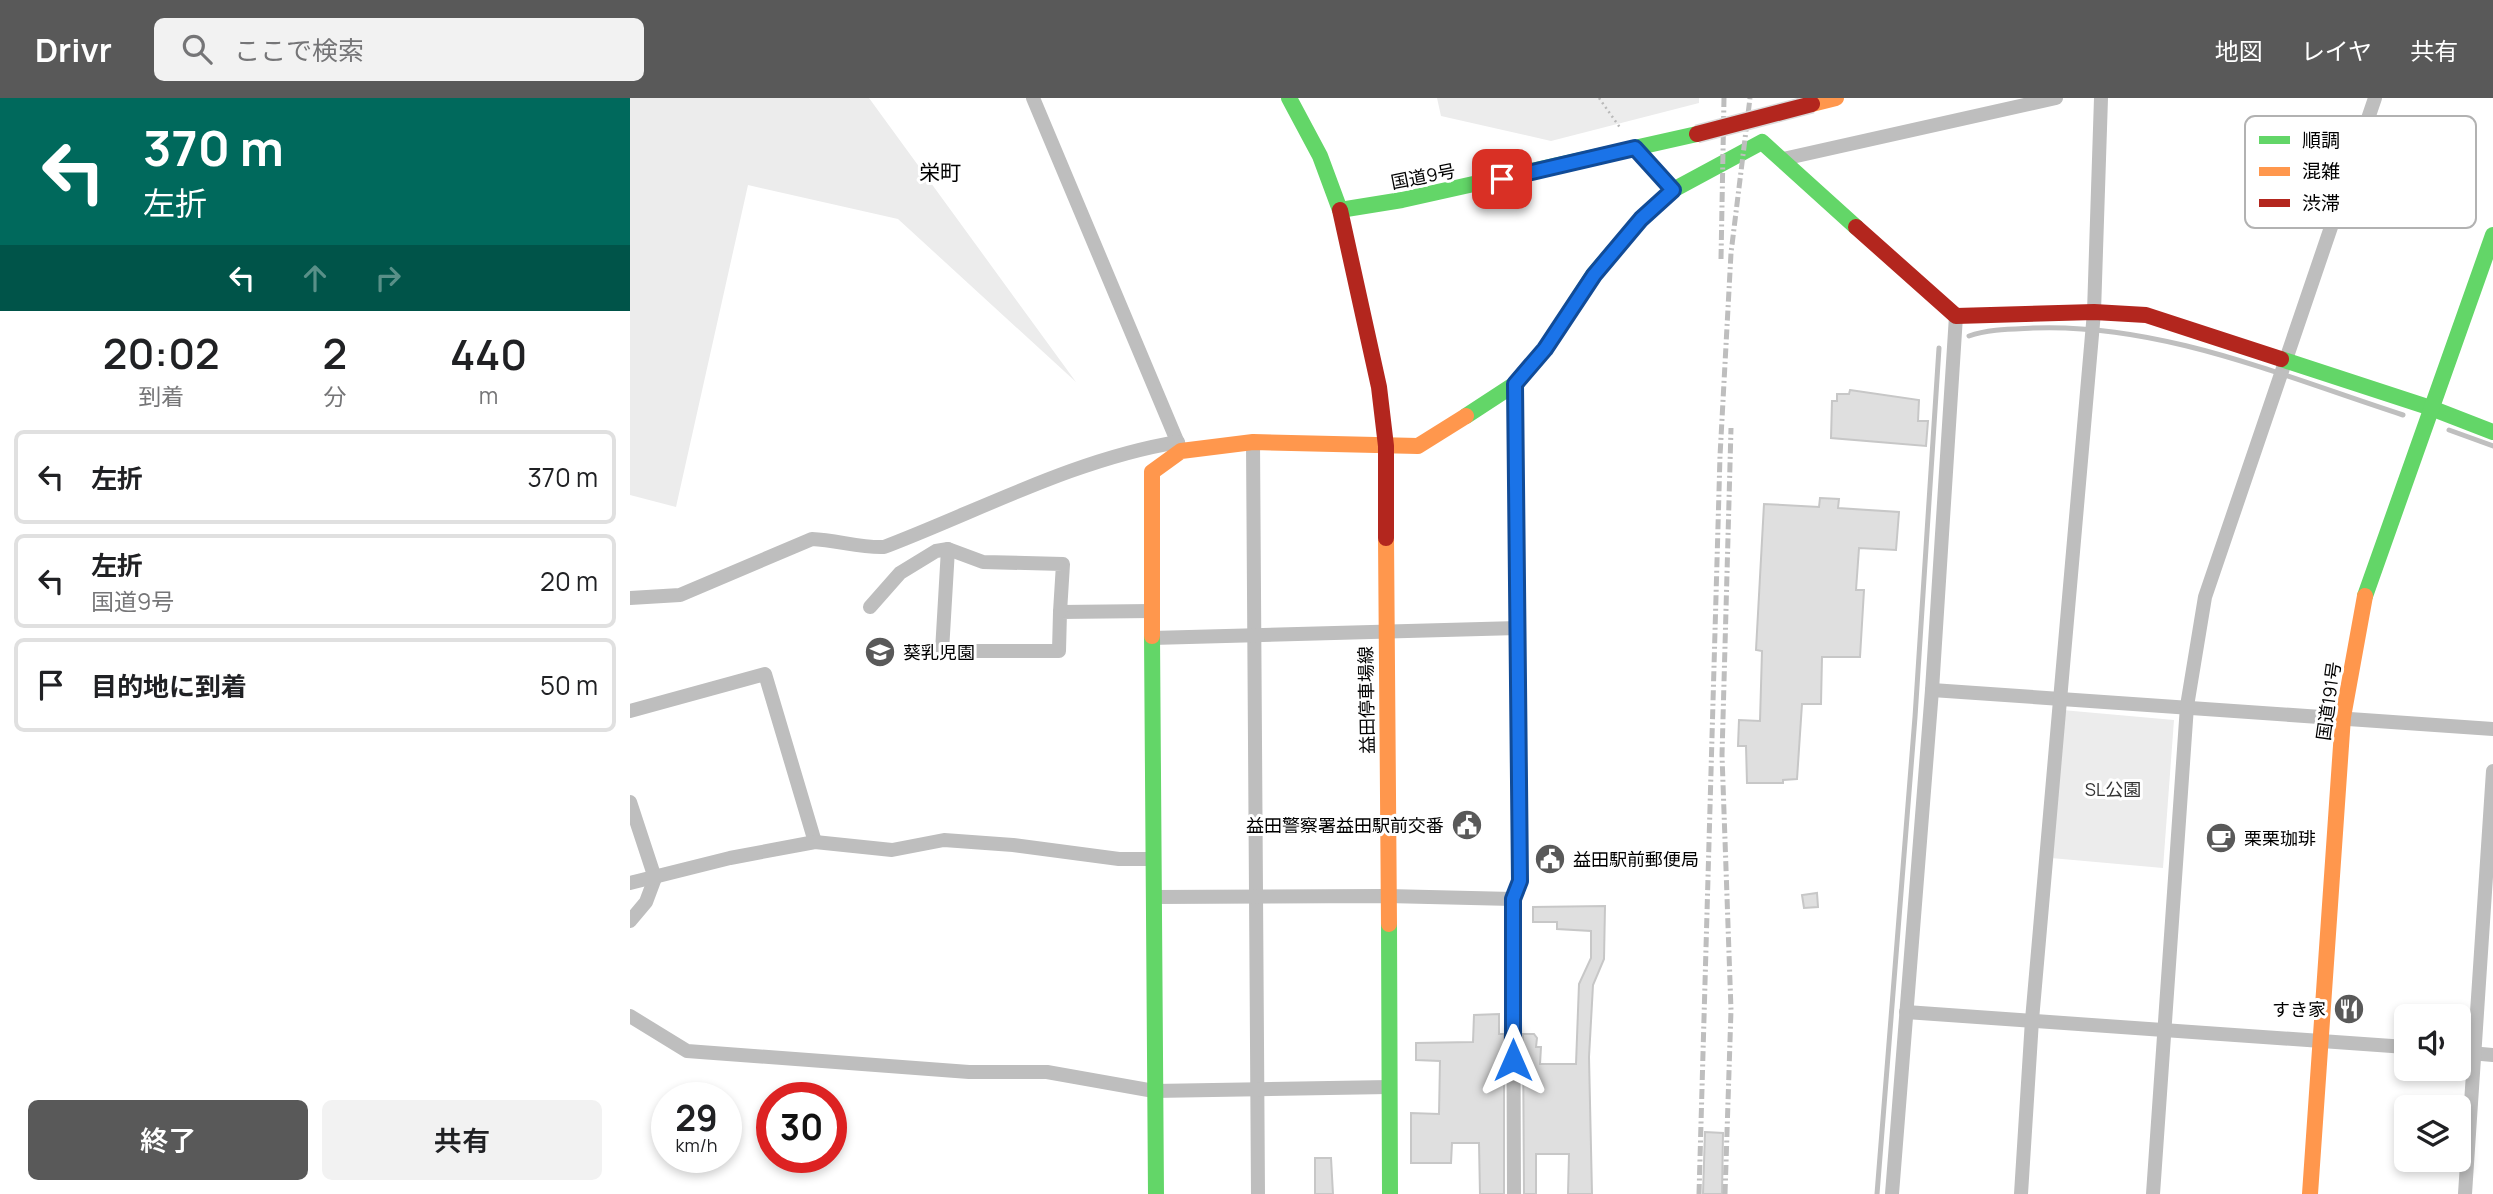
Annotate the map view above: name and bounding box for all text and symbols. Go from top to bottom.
search box [154,18,644,81]
text: Drivr [35,27,112,72]
icon: search [178,30,216,68]
text: ここで検索 [234,32,364,68]
text: 地図 [2215,34,2263,67]
text: レイヤ [2301,34,2372,67]
text: 共有 [2410,34,2458,67]
text: 370 m [143,114,284,181]
legend [2245,116,2476,228]
icon: left [28,126,119,217]
text: 順調 [2302,127,2340,153]
pin [1472,149,1532,209]
district label: 栄町 [919,158,961,186]
street label: 国道9号 [1389,158,1457,194]
text: 混雑 [2302,158,2340,184]
icon: arrive [1483,160,1521,198]
text: 左折 [143,181,207,225]
text: 渋滞 [2302,190,2340,216]
icon: left [223,259,261,297]
icon: ahead [296,259,334,297]
icon: right [369,259,407,297]
text: 20:02 [103,324,220,382]
text: 2 [322,324,347,382]
text: 440 [450,325,527,383]
text: m [479,379,498,411]
text: 到着 [138,380,184,412]
text: 分 [323,380,346,412]
icon: left [32,458,70,496]
text: 370 m [527,459,598,495]
text: 左折 [91,460,143,496]
text: 左折 [91,547,143,583]
icon: left [32,562,70,600]
text: 20 m [540,563,598,599]
text: 国道9号 [91,585,174,617]
school or university icon: 葵乳児園 [863,635,897,669]
place label: 葵乳児園 [903,640,975,664]
street label: 益田停車場線 [1353,646,1379,754]
street label: 国道191号 [2311,660,2345,742]
icon: arrive [32,666,70,704]
text: 50 m [540,667,598,703]
text: 目的地に到着 [91,668,247,704]
park label: SL公園 [2085,777,2141,801]
public building icon: 益田警察署益田駅前交番 [1450,808,1484,842]
place label: 益田警察署益田駅前交番 [1246,813,1444,837]
cafe icon: 栗栗珈琲 [2204,821,2238,855]
place label: 栗栗珈琲 [2244,826,2316,850]
public building icon: 益田駅前郵便局 [1533,842,1567,876]
place label: 益田駅前郵便局 [1573,847,1699,871]
restaurant icon: すき家 [2332,992,2366,1026]
place label: すき家 [2272,997,2326,1021]
map controls [2394,1004,2471,1172]
button: sound [2394,1004,2471,1081]
position arrow [1476,1023,1550,1097]
speed limit sign: 30 [756,1082,847,1173]
text: 29 [675,1094,718,1142]
button: layers [2394,1095,2471,1172]
button: 終了 [28,1100,308,1180]
button: 共有 [322,1100,602,1180]
text: km/h [676,1133,717,1157]

